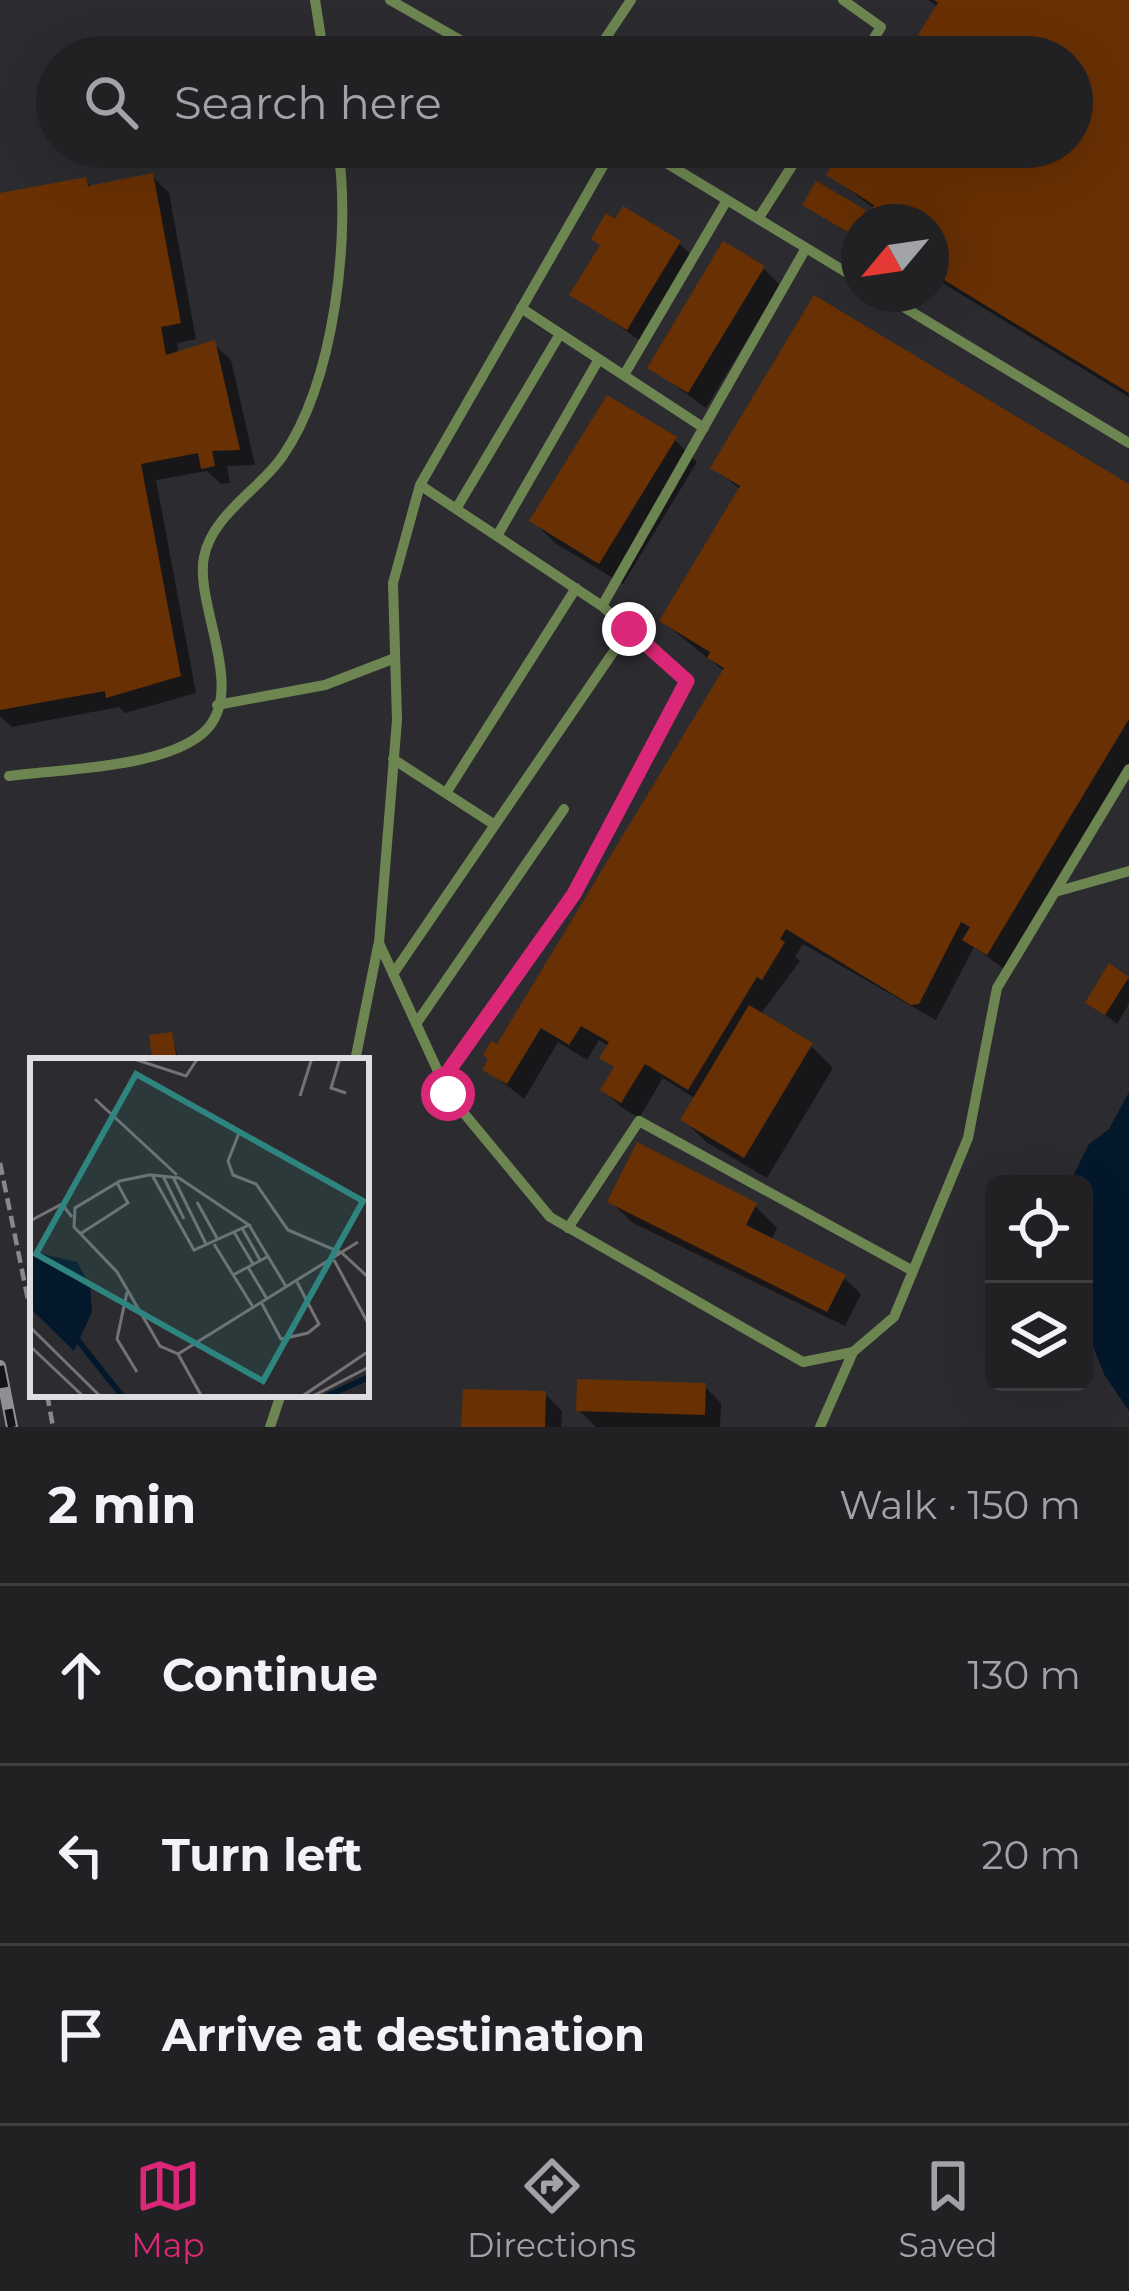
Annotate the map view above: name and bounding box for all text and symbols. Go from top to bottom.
search box [36,36,1093,168]
icon: search [78,69,144,135]
text: Search here [174,75,442,130]
north arrow [841,204,949,312]
route end [602,602,656,656]
inset map [30,1058,369,1397]
route start [421,1067,475,1121]
map controls [985,1175,1093,1391]
button: locate [985,1175,1093,1283]
button: layers [985,1283,1093,1391]
text: 2 min [48,1474,197,1536]
text: Walk · 150 m [839,1481,1081,1529]
icon: ahead [48,1642,114,1708]
text: Continue [162,1647,378,1702]
text: 130 m [968,1651,1081,1699]
icon: left [48,1822,114,1888]
text: Turn left [162,1827,362,1882]
text: 20 m [982,1831,1081,1879]
icon: arrive [48,2002,114,2068]
text: Arrive at destination [162,2007,645,2062]
tab: Map [131,2153,205,2265]
tab: Directions [467,2153,636,2265]
tab: Saved [899,2153,998,2265]

